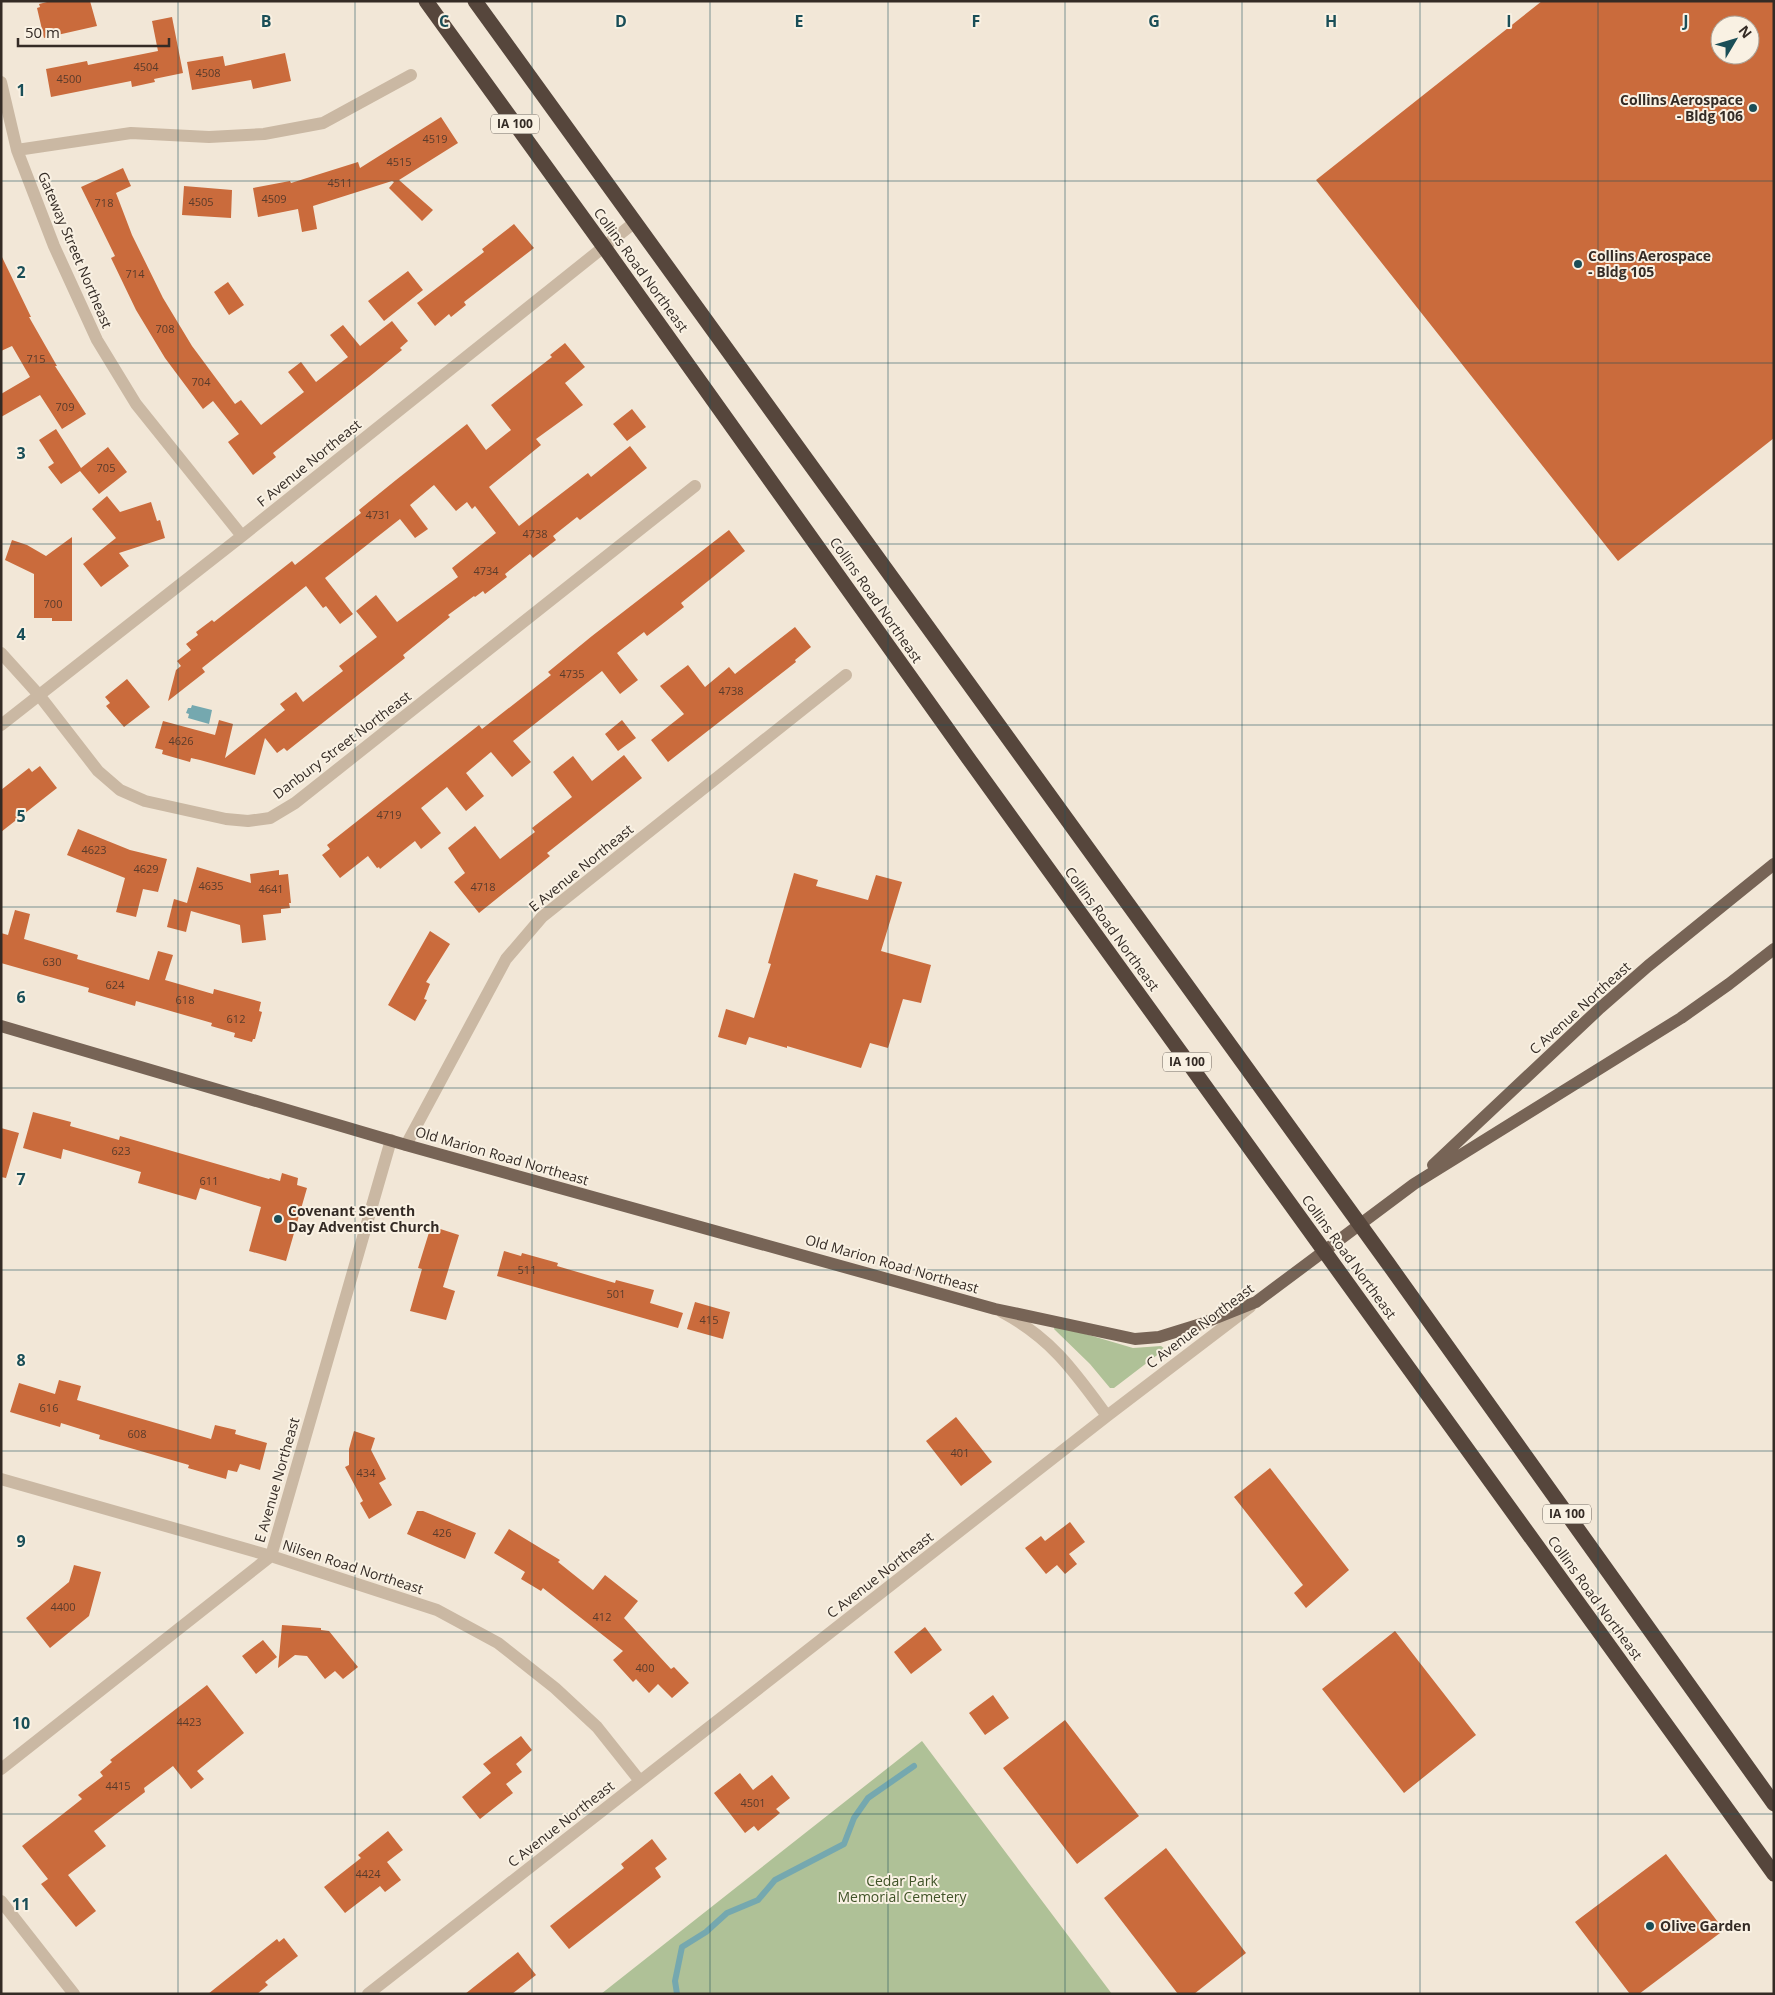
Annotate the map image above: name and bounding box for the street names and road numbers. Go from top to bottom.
road number: IA 100 [491,115,539,134]
street label: Gateway Street Northeast [34,169,117,331]
street label: Collins Road Northeast [590,204,693,336]
street label: F Avenue Northeast [253,415,365,511]
street label: Collins Road Northeast [826,533,927,666]
street label: Danbury Street Northeast [269,686,415,803]
street label: E Avenue Northeast [524,820,637,916]
street label: Collins Road Northeast [1061,863,1164,995]
street label: C Avenue Northeast [1525,957,1634,1058]
road number: IA 100 [1163,1052,1211,1072]
street label: Old Marion Road Northeast [413,1122,591,1189]
street label: Collins Road Northeast [1298,1191,1401,1323]
street label: Old Marion Road Northeast [803,1230,981,1297]
street label: C Avenue Northeast [1142,1279,1257,1372]
street label: E Avenue Northeast [250,1415,303,1545]
road number: IA 100 [1543,1505,1591,1524]
street label: C Avenue Northeast [822,1527,937,1622]
street label: Collins Road Northeast [1544,1532,1647,1664]
street label: Nilsen Road Northeast [280,1535,426,1598]
street label: C Avenue Northeast [503,1776,618,1871]

